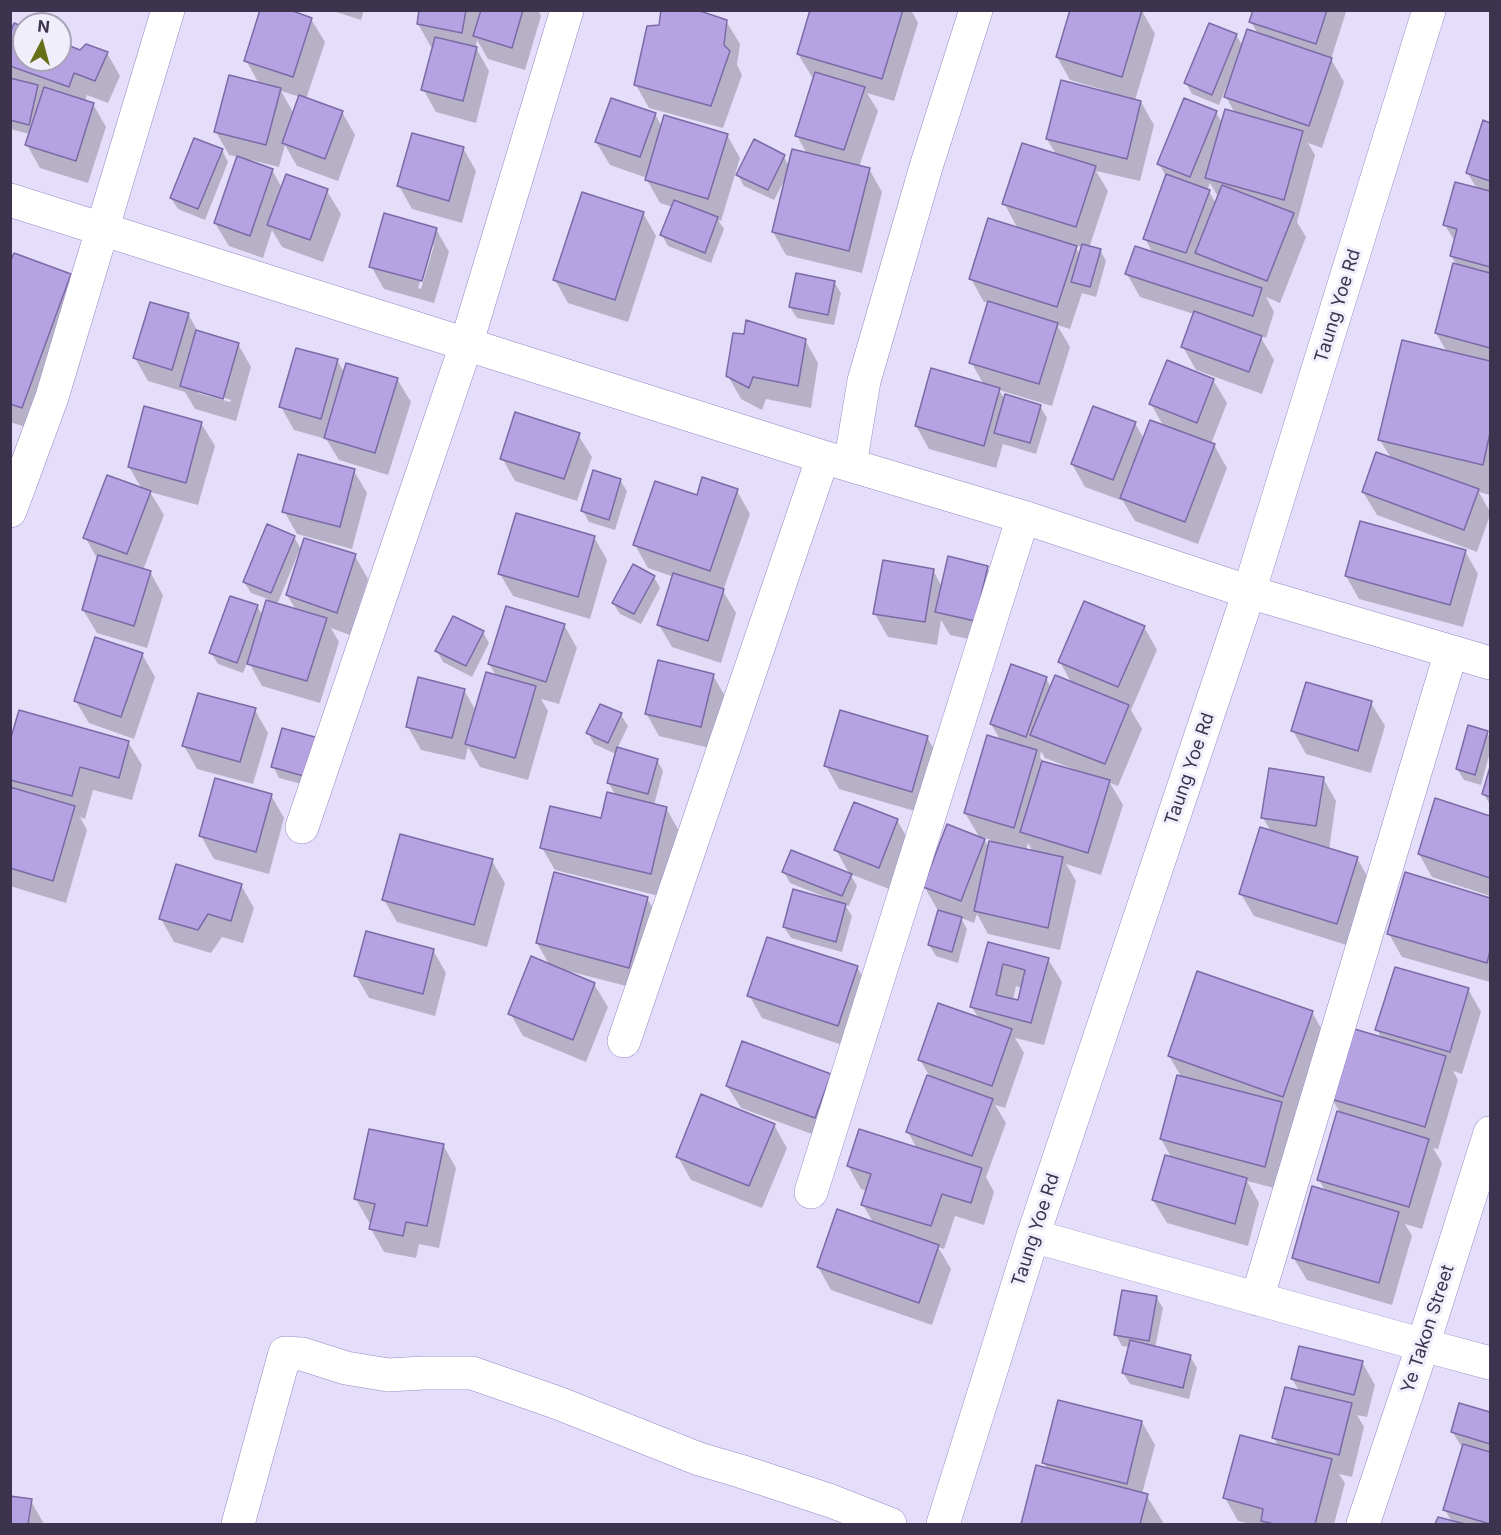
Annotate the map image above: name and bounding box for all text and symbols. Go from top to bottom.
north arrow [12,12,72,72]
text: N [37,16,51,37]
street label: Taung Yoe Rd [1311,247,1365,365]
street label: Taung Yoe Rd [1161,710,1219,828]
street label: Taung Yoe Rd [1008,1171,1064,1289]
street label: Ye Takon Street [1397,1262,1459,1396]

